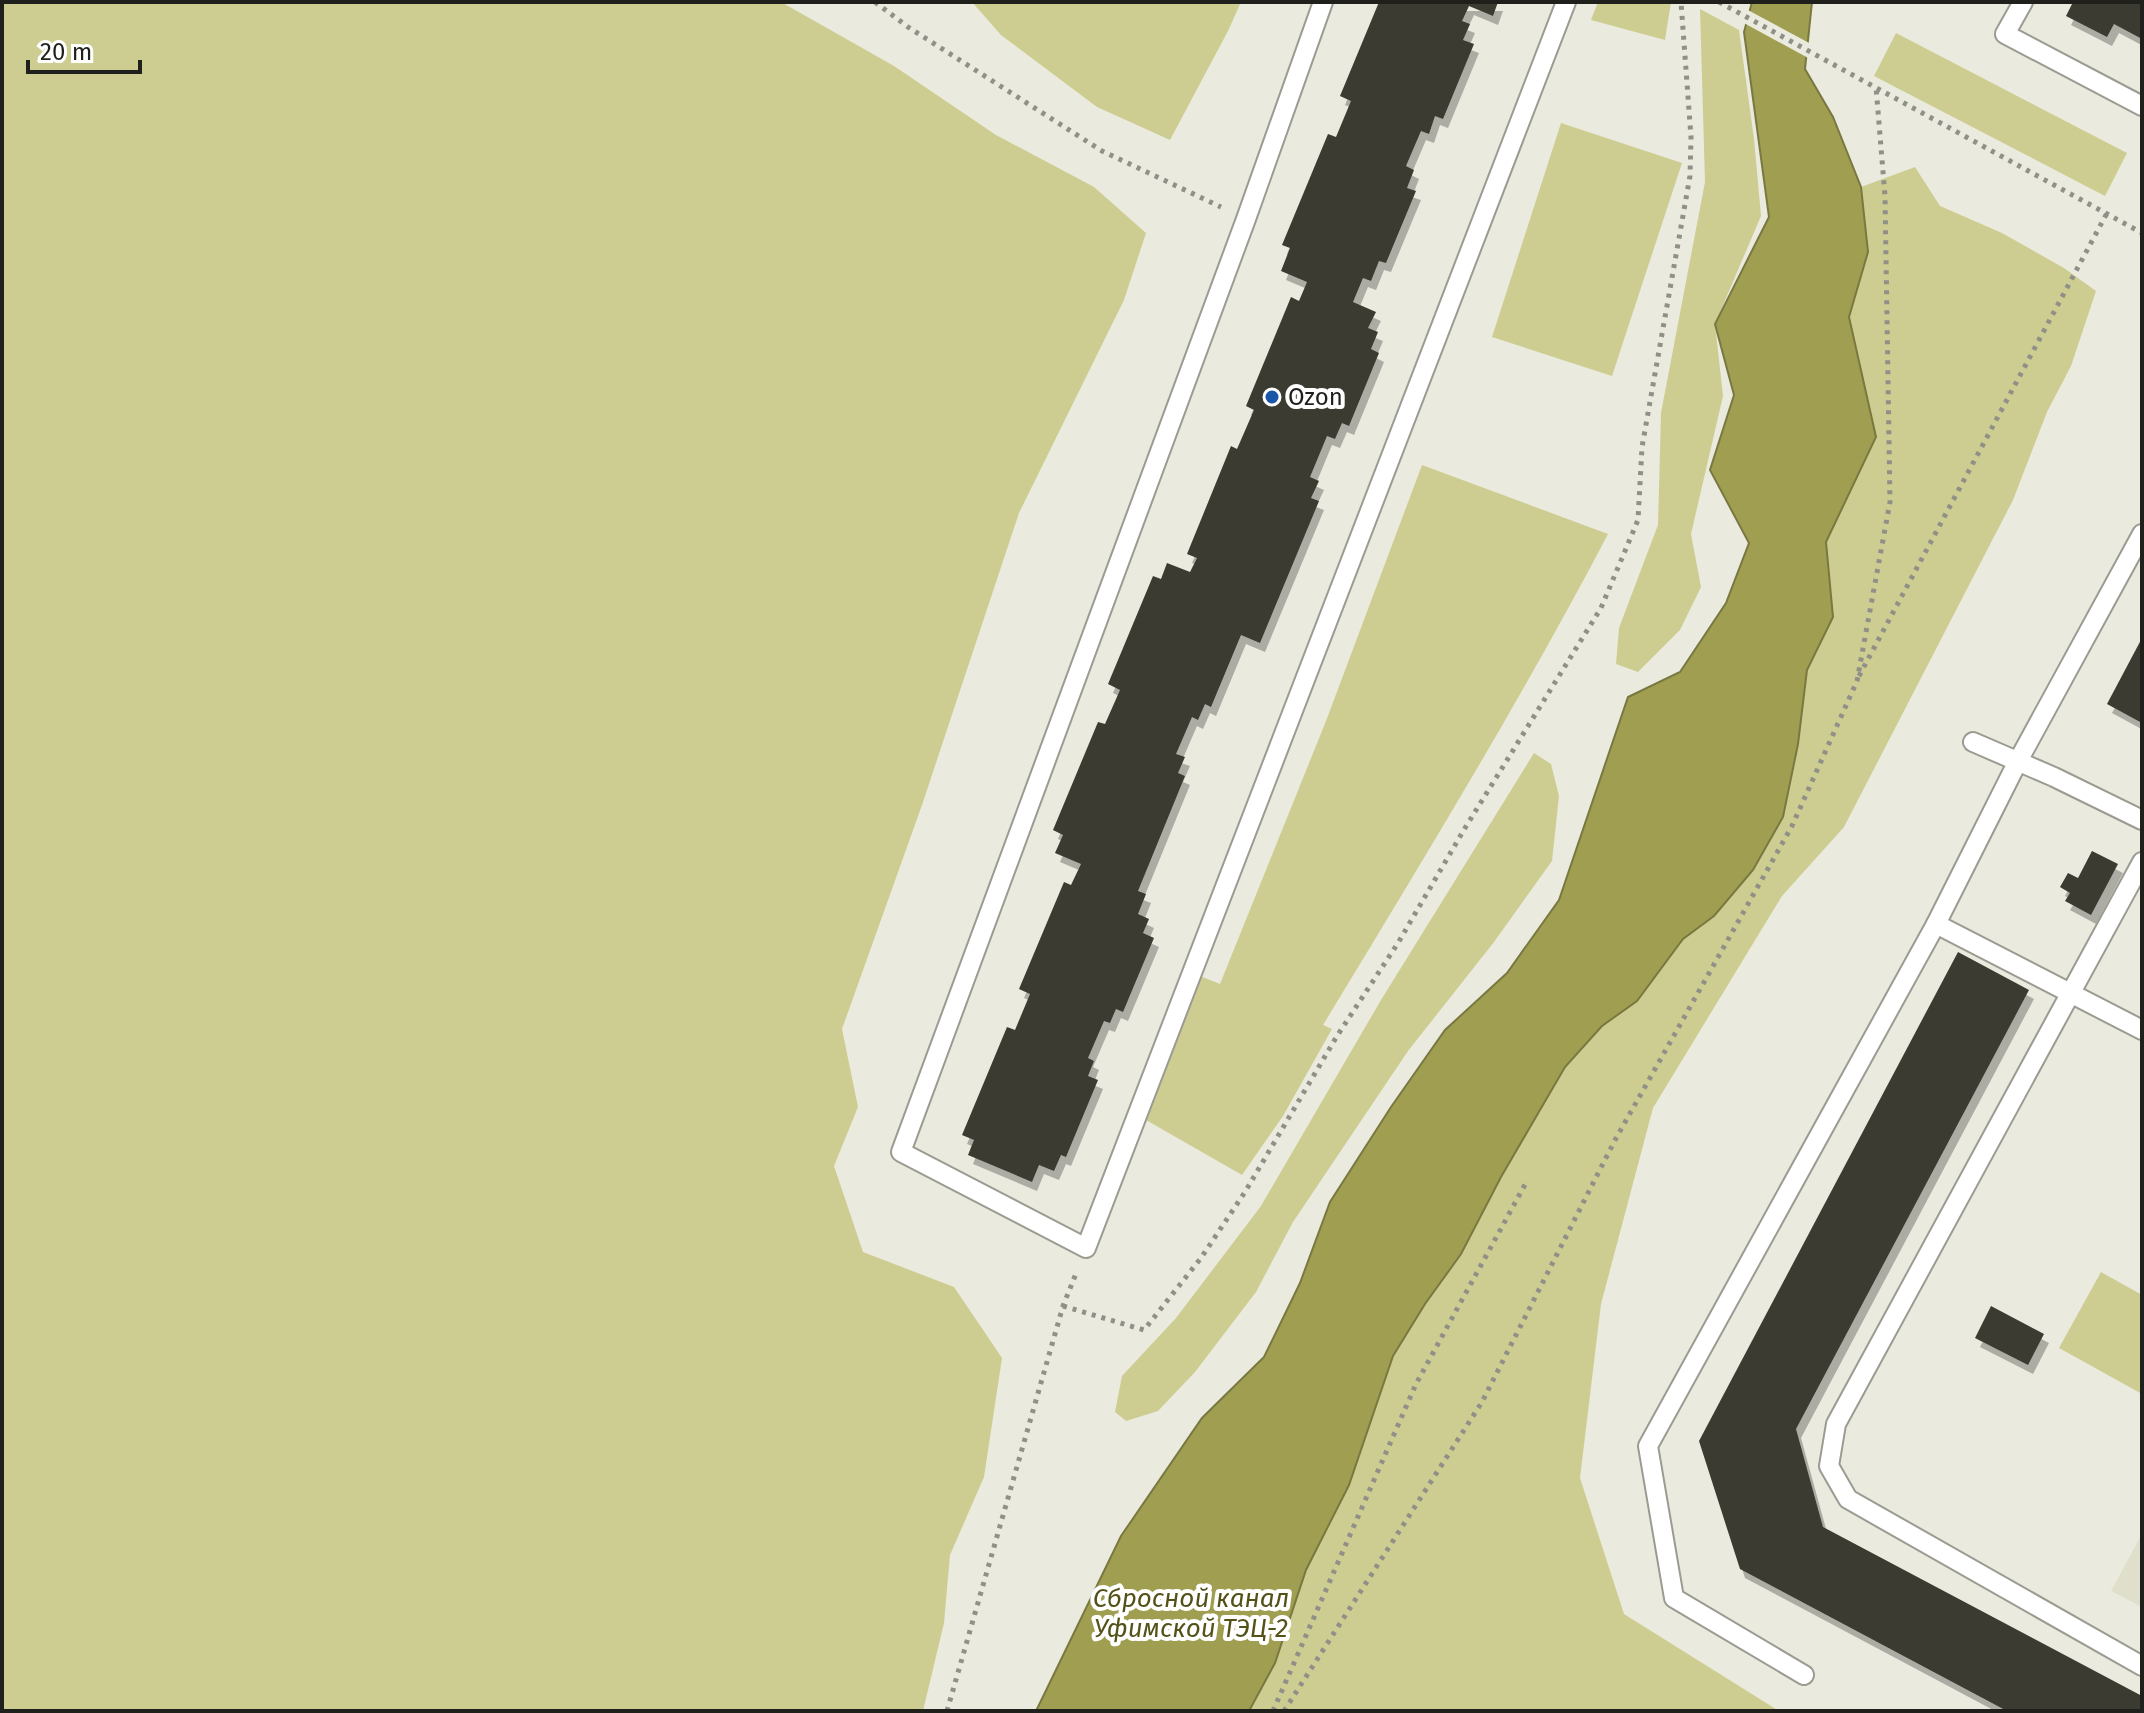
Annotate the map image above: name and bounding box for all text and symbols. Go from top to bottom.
scale bar [28,24,140,74]
text: 20 m [40,38,92,66]
place label: Ozon [1288,383,1343,411]
marker: Ozon [1263,388,1281,406]
water label: Сбросной канал Уфимской ТЭЦ-2 [1093,1583,1289,1644]

